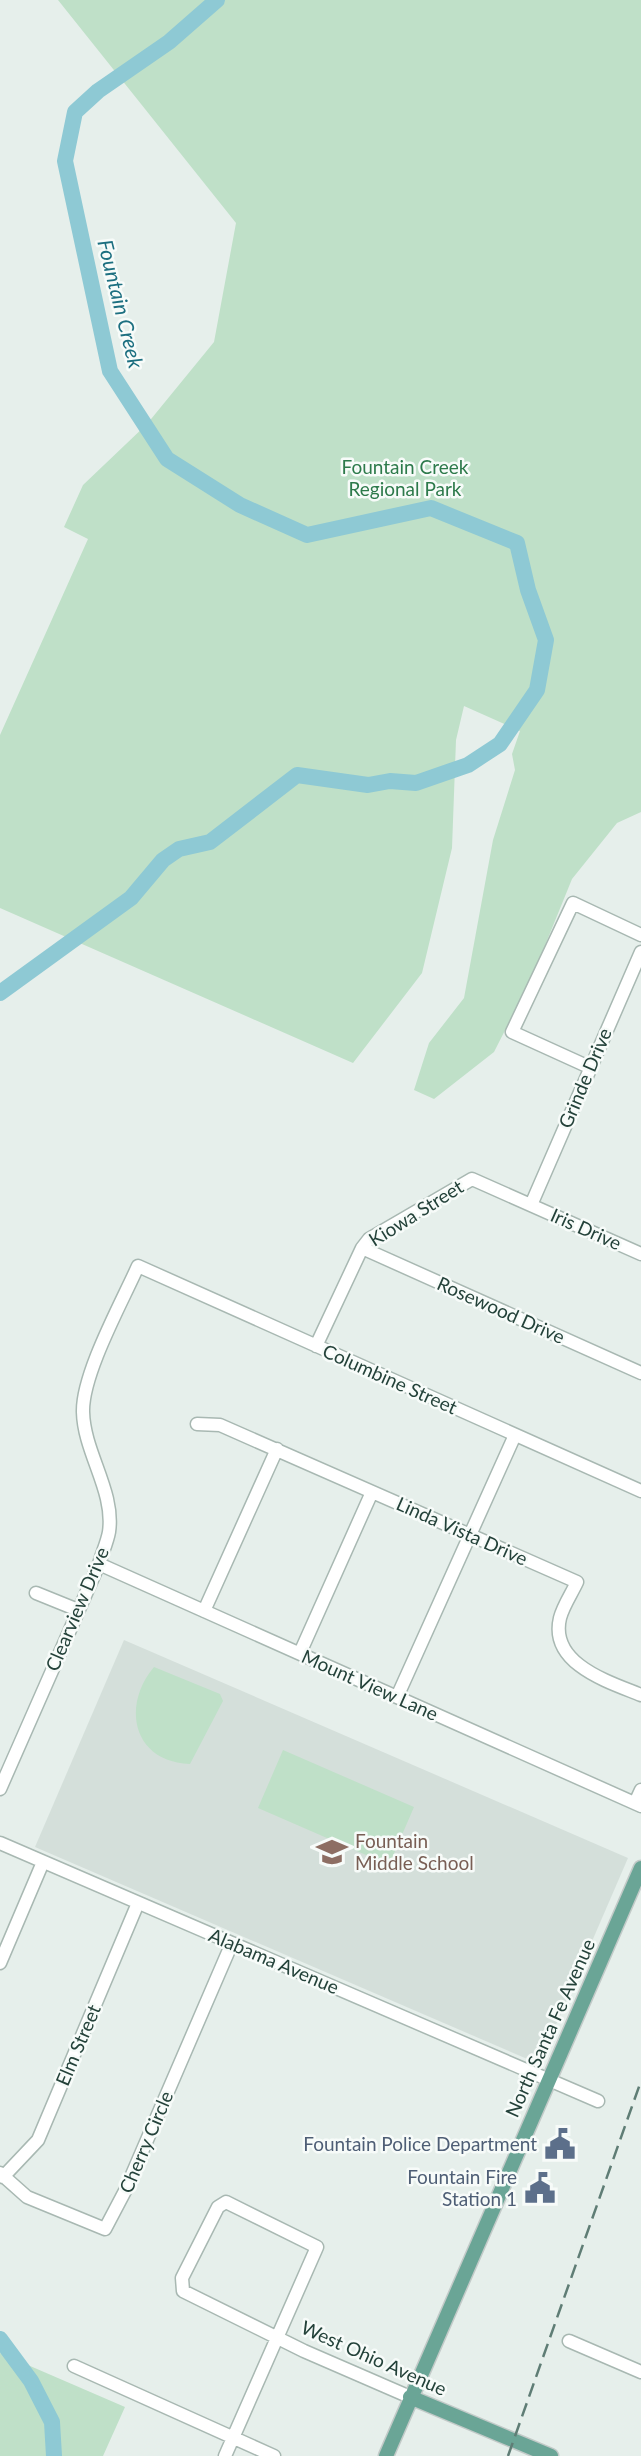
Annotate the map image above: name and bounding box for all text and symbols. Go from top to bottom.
water label: Fountain Creek [93,237,150,372]
park label: Fountain Creek Regional Park [342,455,469,500]
street label: Grinde Drive [553,1024,616,1131]
street label: Kiowa Street [364,1174,467,1251]
street label: Iris Drive [547,1203,625,1254]
street label: Rosewood Drive [434,1271,569,1348]
street label: Columbine Street [319,1339,461,1419]
street label: Linda Vista Drive [393,1491,531,1570]
street label: Clearview Drive [40,1543,113,1674]
street label: Mount View Lane [298,1644,442,1725]
place label: Fountain Middle School [355,1829,474,1874]
school or university icon: Fountain Middle School [315,1835,349,1869]
street label: Alabama Avenue [206,1923,343,1998]
street label: North Santa Fe Avenue [500,1935,599,2120]
street label: Elm Street [50,2001,105,2089]
street label: Cherry Circle [114,2087,177,2196]
public building icon: Fountain Police Department [543,2127,577,2161]
place label: Fountain Police Department [303,2132,537,2155]
place label: Fountain Fire Station 1 [407,2165,517,2210]
public building icon: Fountain Fire Station 1 [523,2171,557,2205]
street label: West Ohio Avenue [298,2315,450,2400]

